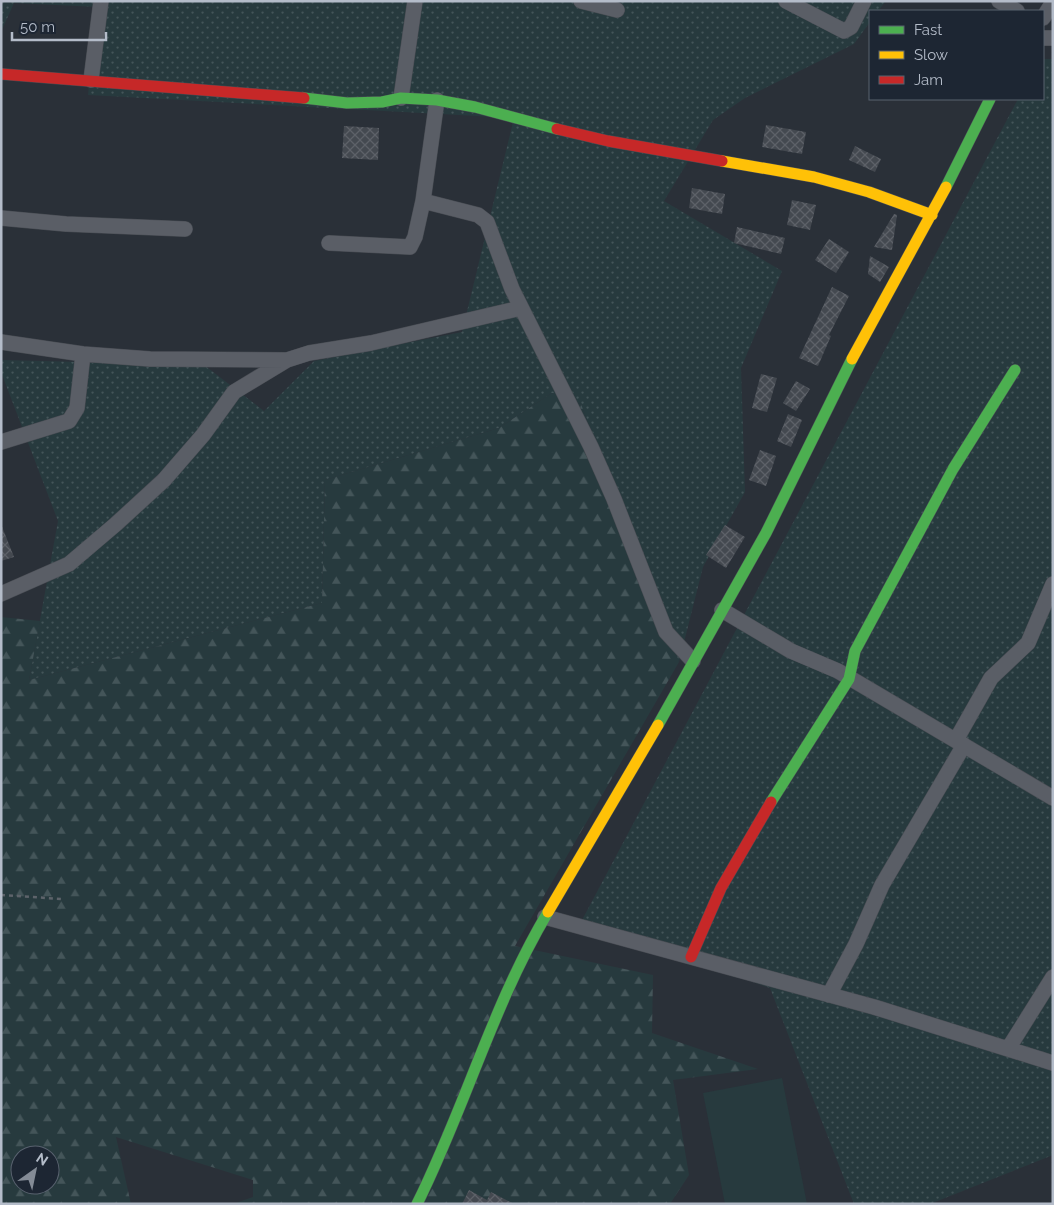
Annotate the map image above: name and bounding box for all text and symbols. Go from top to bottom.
scale bar [12,10,106,42]
legend [869,10,1044,100]
text: 50 m [20,18,55,36]
text: Fast [914,21,942,39]
text: Slow [914,46,948,64]
text: Jam [914,71,943,89]
north arrow [10,1145,60,1195]
text: N [33,1149,51,1169]

